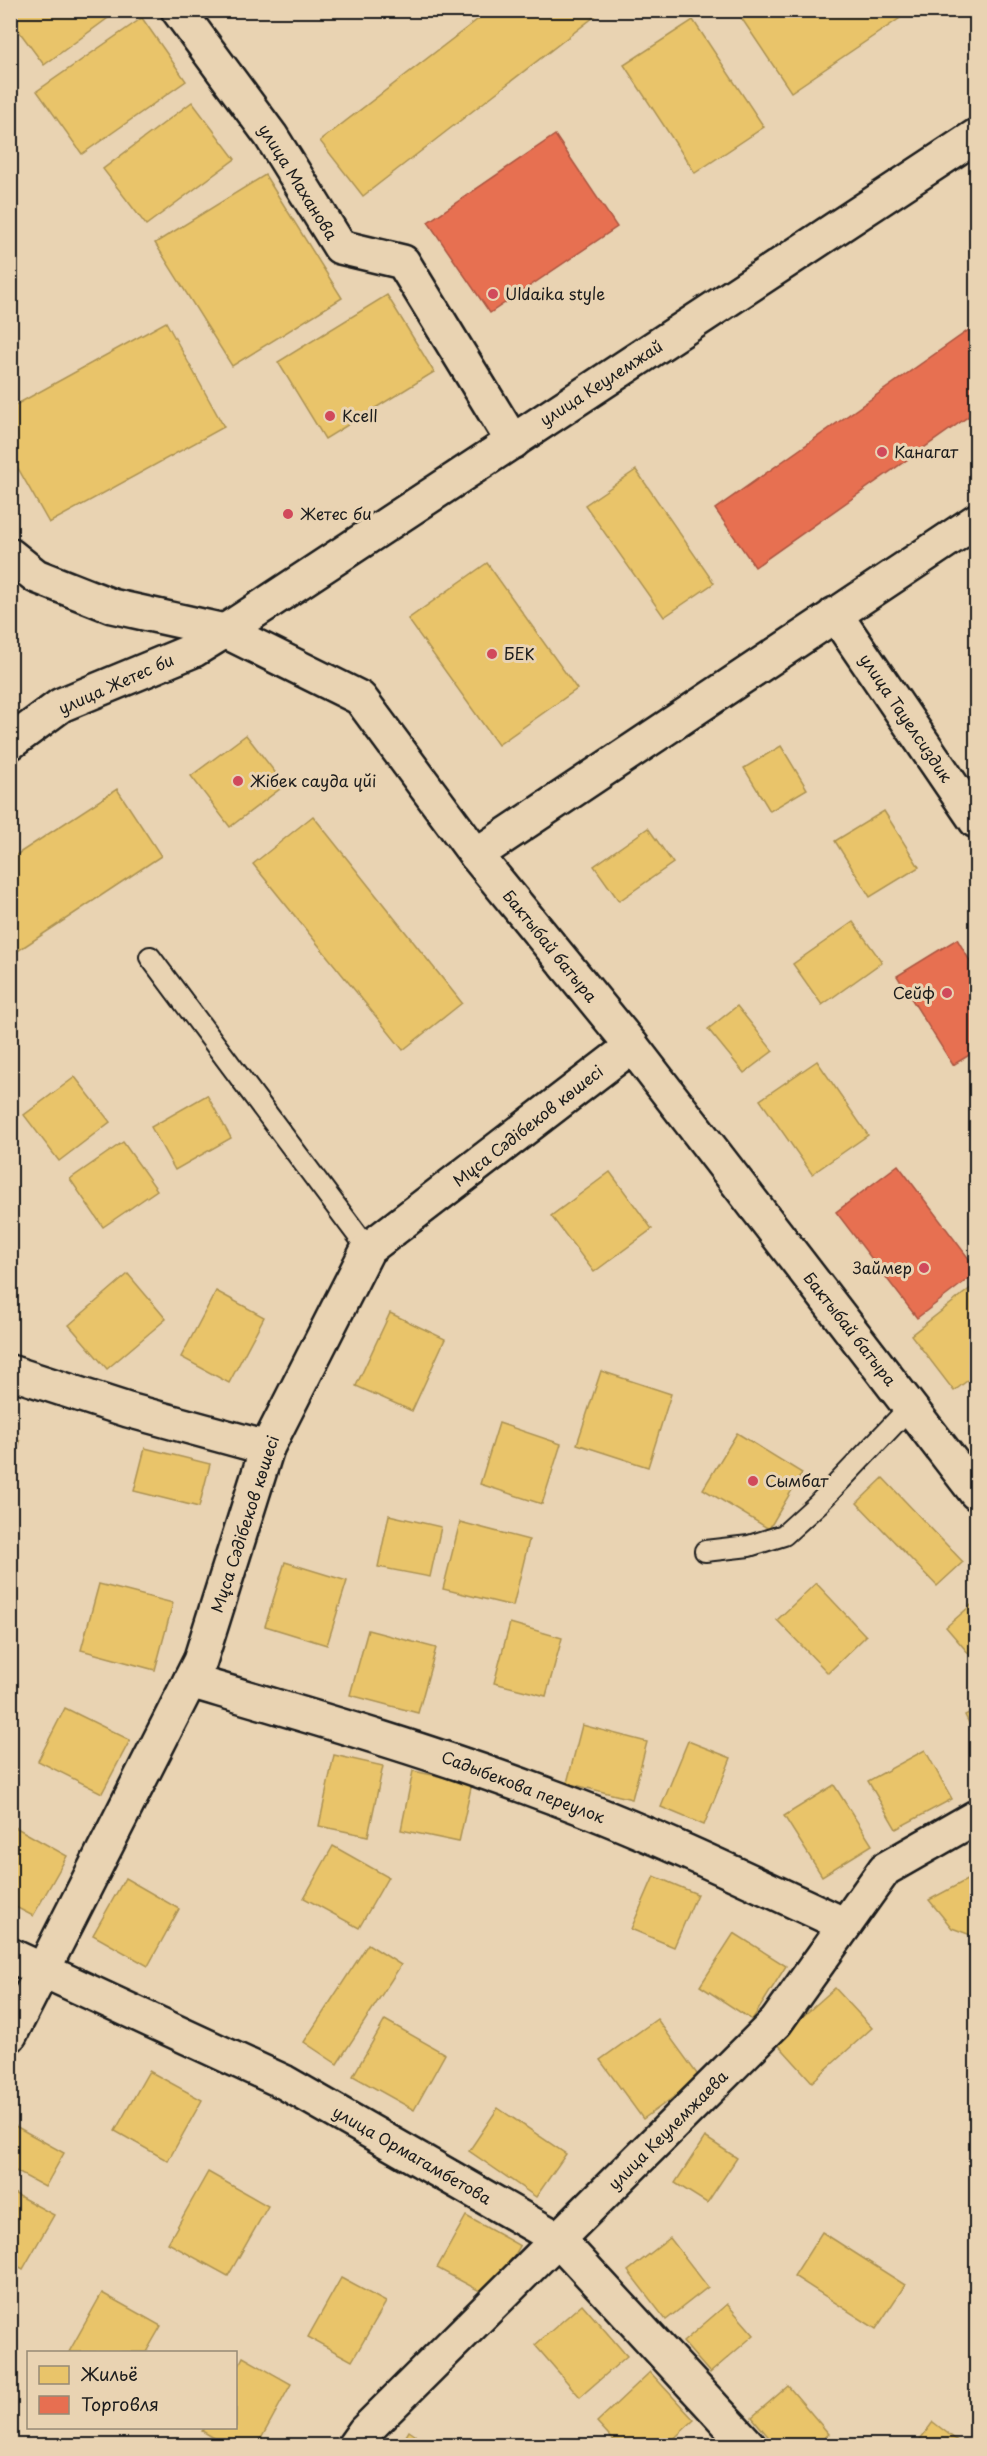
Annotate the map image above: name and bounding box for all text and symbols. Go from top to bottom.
street label: улица Маханова [253,119,344,244]
place label: Uldaika style [505,281,605,305]
marker: Uldaika style [486,287,500,301]
street label: улица Кеулемжай [534,333,667,431]
place label: Kcell [342,403,378,427]
marker: Kcell [323,409,337,423]
place label: Канагат [894,439,959,463]
marker: Канагат [875,445,889,459]
place label: Жетес би [300,501,372,525]
marker: Жетес би [281,507,295,521]
place label: БЕК [504,641,534,665]
street label: улица Жетес би [54,647,177,719]
marker: БЕК [485,647,499,661]
street label: улица Тауелсиздик [855,648,959,787]
place label: Жібек сауда үйі [250,768,376,792]
marker: Жібек сауда үйі [231,774,245,788]
street label: Бактыбай батыра [498,884,604,1007]
place label: Сейф [893,980,935,1004]
marker: Сейф [940,986,954,1000]
street label: Мұса Сәдібеков көшесі [447,1059,608,1192]
place label: Займер [853,1255,912,1279]
marker: Займер [917,1261,931,1275]
street label: Бактыбай батыра [799,1266,903,1390]
street label: Мұса Сәдібеков көшесі [204,1432,284,1616]
place label: Сымбат [765,1468,829,1492]
marker: Сымбат [746,1474,760,1488]
street label: Садыбекова переулок [438,1744,609,1829]
street label: улица Кеулемжаева [602,2064,733,2195]
street label: улица Ормагамбетова [329,2099,496,2209]
legend [27,2351,237,2429]
text: Жильё [80,2360,138,2387]
text: Торговля [81,2390,159,2417]

